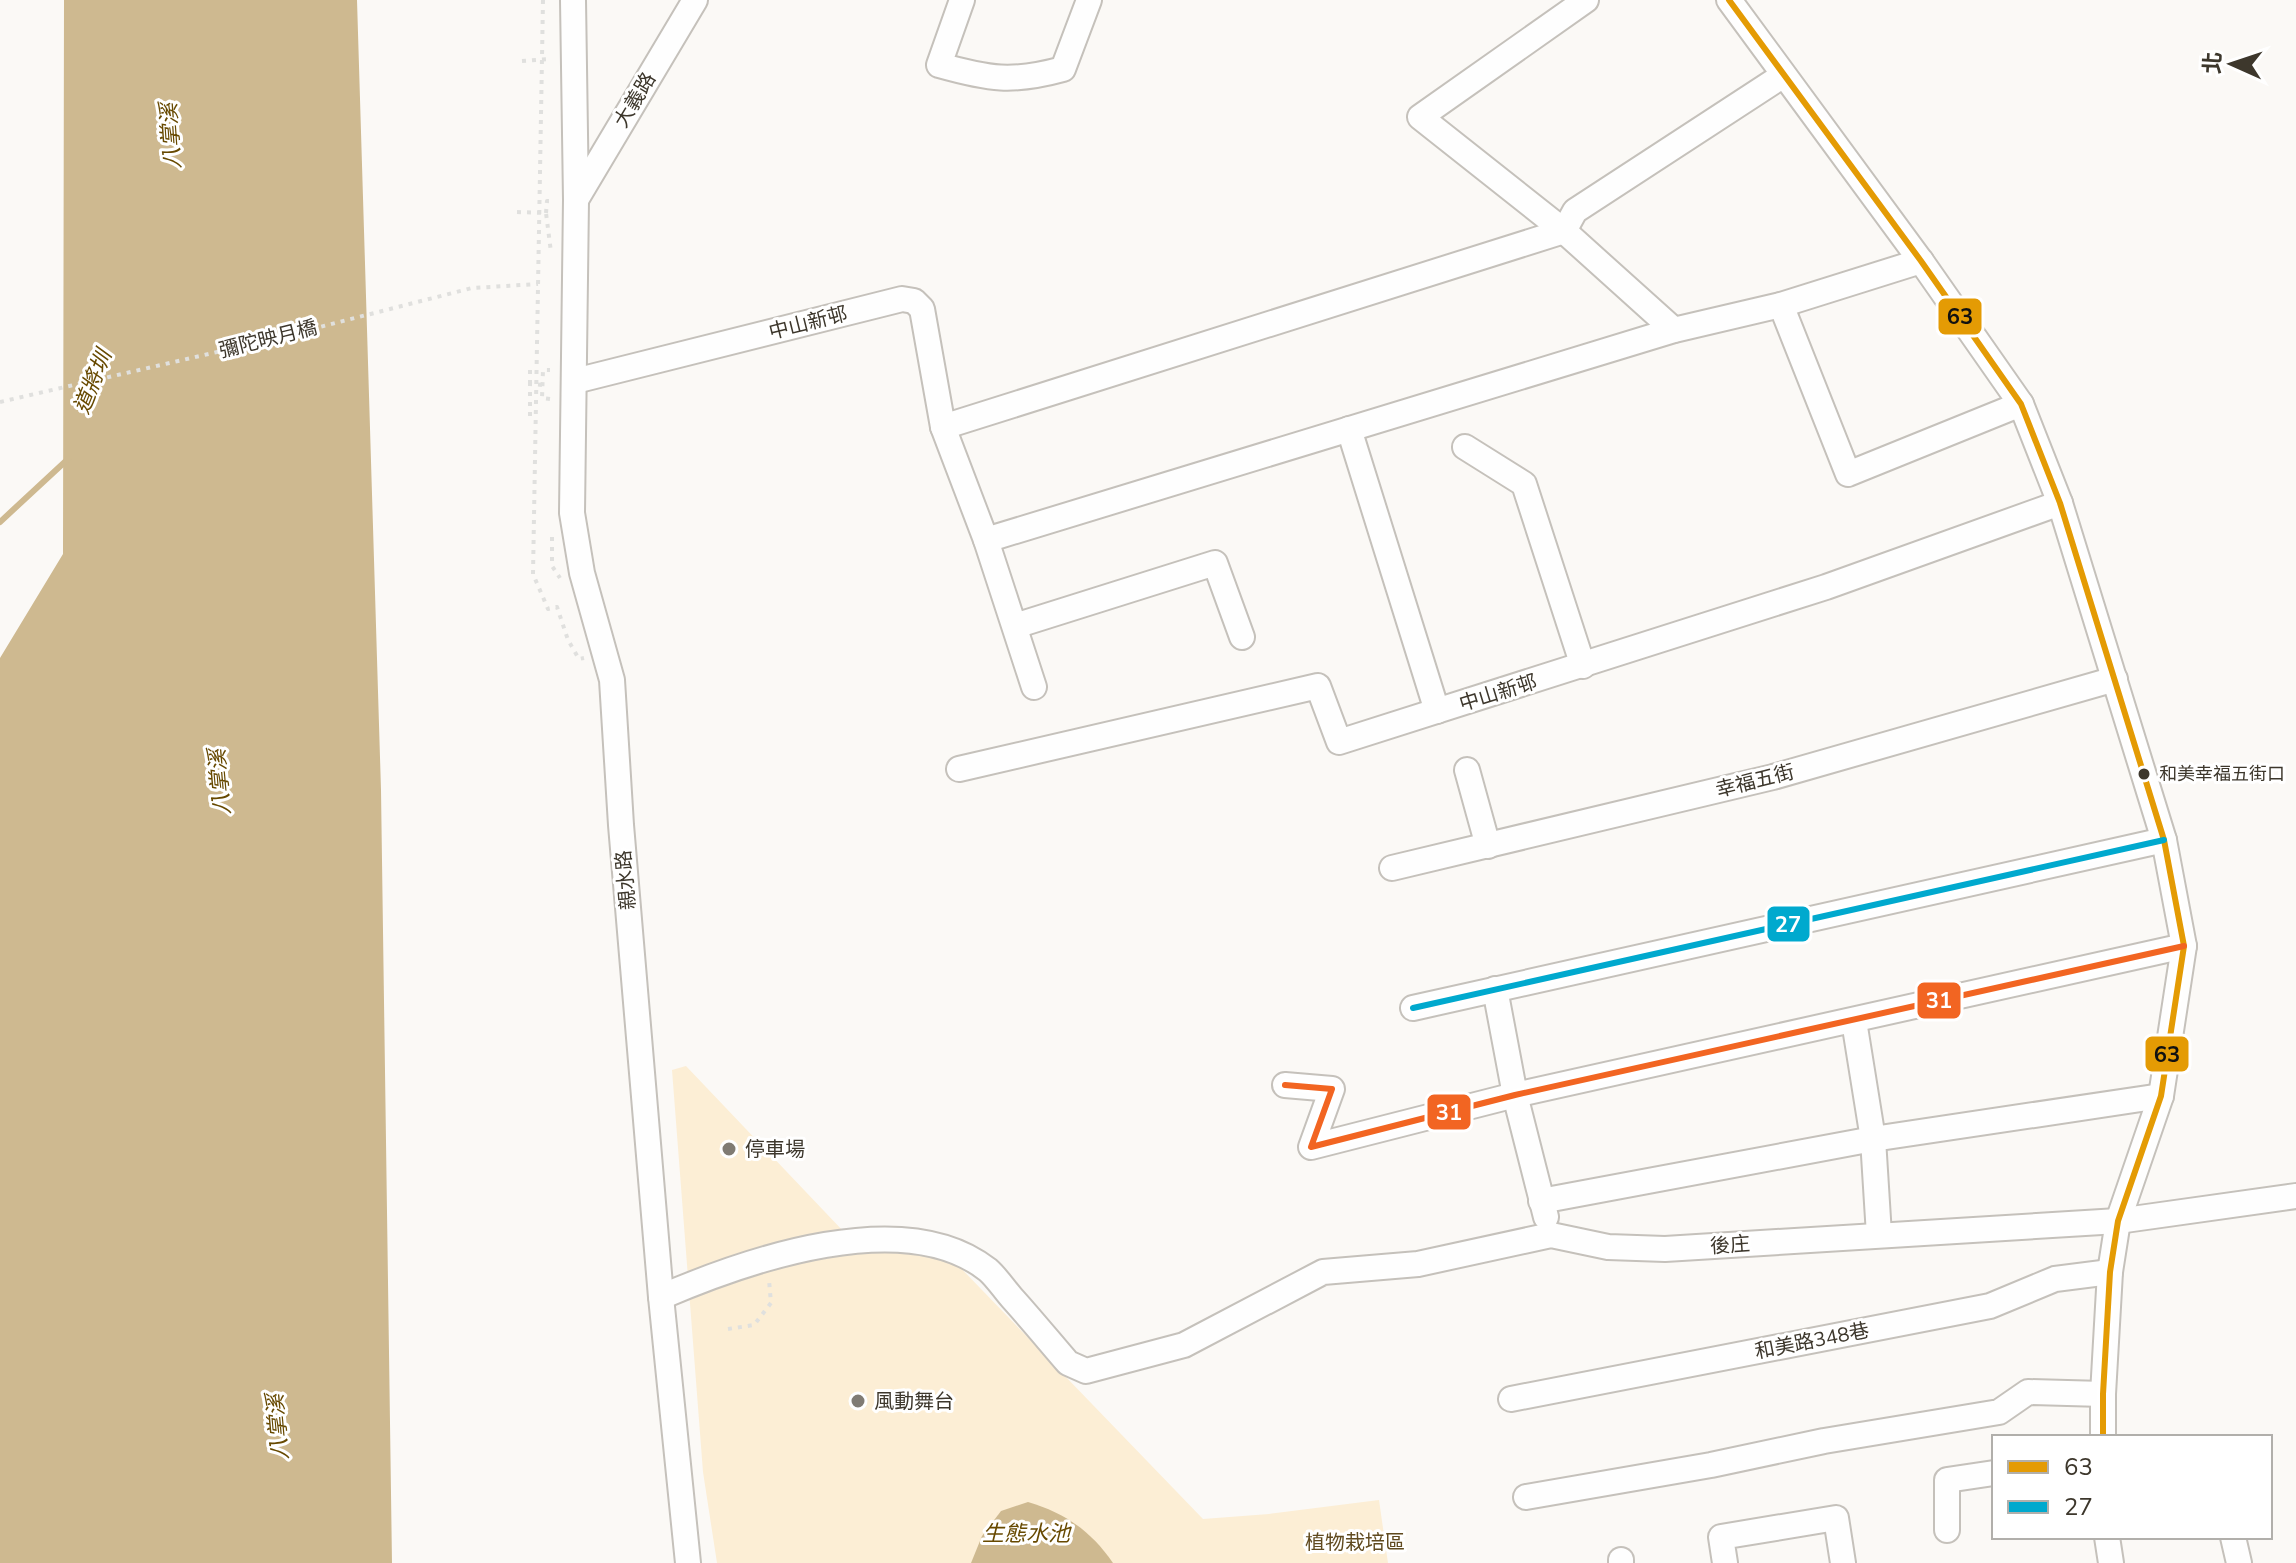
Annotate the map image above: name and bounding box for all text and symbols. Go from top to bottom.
north arrow [2192,24,2272,104]
text: 北 [2197,51,2229,75]
street label: 大義路 [608,67,662,133]
water label: 八掌溪 [154,99,188,170]
line badge: 63 [1937,297,1983,336]
street label: 中山新邨 [766,300,850,346]
text: 63 [1947,302,1973,332]
street label: 彌陀映月橋 [216,314,320,364]
water label: 道將圳 [67,343,120,418]
street label: 中山新邨 [1456,668,1540,718]
water label: 八掌溪 [202,745,238,816]
street label: 幸福五街 [1713,758,1797,804]
place label: 和美幸福五街口 [2159,762,2285,786]
marker: 和美幸福五街口 [2136,766,2152,782]
street label: 親水路 [610,849,642,911]
line badge: 27 [1766,905,1811,943]
text: 27 [1775,910,1801,940]
line badge: 31 [1916,981,1962,1020]
text: 31 [1926,986,1952,1016]
line badge: 63 [2144,1035,2190,1073]
text: 63 [2154,1040,2180,1070]
line badge: 31 [1426,1093,1472,1131]
text: 31 [1436,1098,1462,1128]
place label: 停車場 [745,1136,805,1163]
marker: 停車場 [720,1140,738,1158]
street label: 後庄 [1709,1230,1751,1260]
street label: 和美路348巷 [1752,1317,1872,1365]
place label: 風動舞台 [874,1388,954,1415]
water label: 八掌溪 [260,1390,296,1461]
marker: 風動舞台 [849,1392,867,1410]
legend [1992,1435,2272,1539]
text: 63 [2064,1451,2093,1483]
text: 27 [2064,1491,2093,1523]
water label: 生態水池 [982,1519,1072,1549]
park label: 植物栽培區 [1305,1529,1405,1556]

